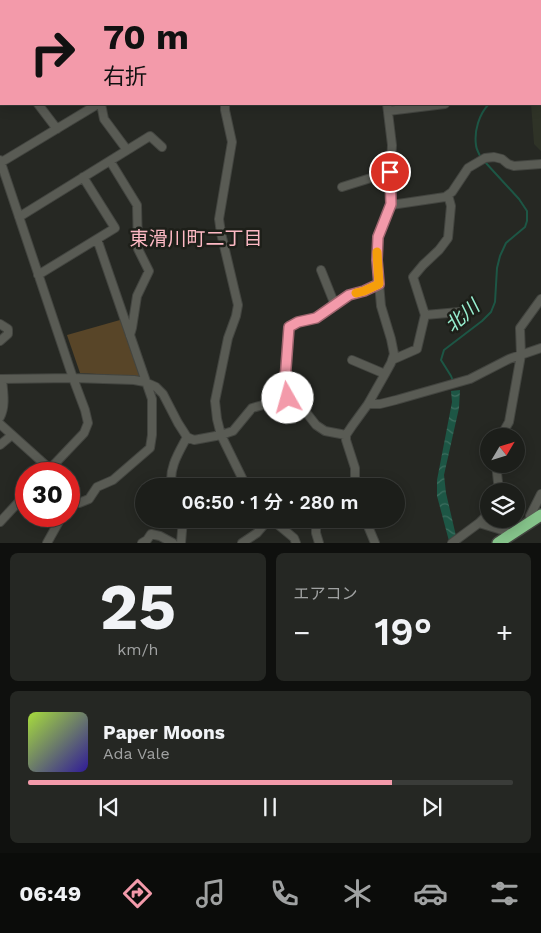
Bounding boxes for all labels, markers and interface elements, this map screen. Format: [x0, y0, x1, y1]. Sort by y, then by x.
text: 70 m [103, 16, 189, 58]
icon: right [20, 20, 85, 85]
text: 右折 [103, 64, 147, 89]
pin [369, 151, 411, 193]
icon: arrive [376, 158, 404, 186]
district label: 東滑川町二丁目 [129, 227, 263, 250]
water label: 北川 [440, 294, 485, 337]
position arrow [261, 371, 313, 423]
north arrow [480, 428, 525, 472]
map controls [480, 428, 525, 528]
speed limit sign: 30 [15, 462, 80, 527]
button: layers [480, 483, 525, 528]
text: 06:50 · 1 分 · 280 m [182, 491, 358, 514]
text: 25 [99, 569, 176, 645]
text: エアコン [294, 584, 358, 603]
text: 19° [374, 610, 432, 654]
text: − [294, 616, 310, 649]
text: + [496, 616, 513, 649]
text: km/h [117, 640, 158, 659]
text: Paper Moons [103, 721, 225, 744]
text: Ada Vale [103, 744, 170, 763]
icon: previous [95, 793, 123, 821]
icon: pause [256, 793, 284, 821]
icon: next [418, 793, 446, 821]
icon: directions [120, 876, 155, 911]
icon: music [193, 876, 228, 911]
icon: phone [267, 876, 302, 911]
icon: climate [340, 876, 375, 911]
icon: car [413, 876, 448, 911]
icon: filters [487, 876, 522, 911]
text: 06:49 [19, 881, 81, 906]

